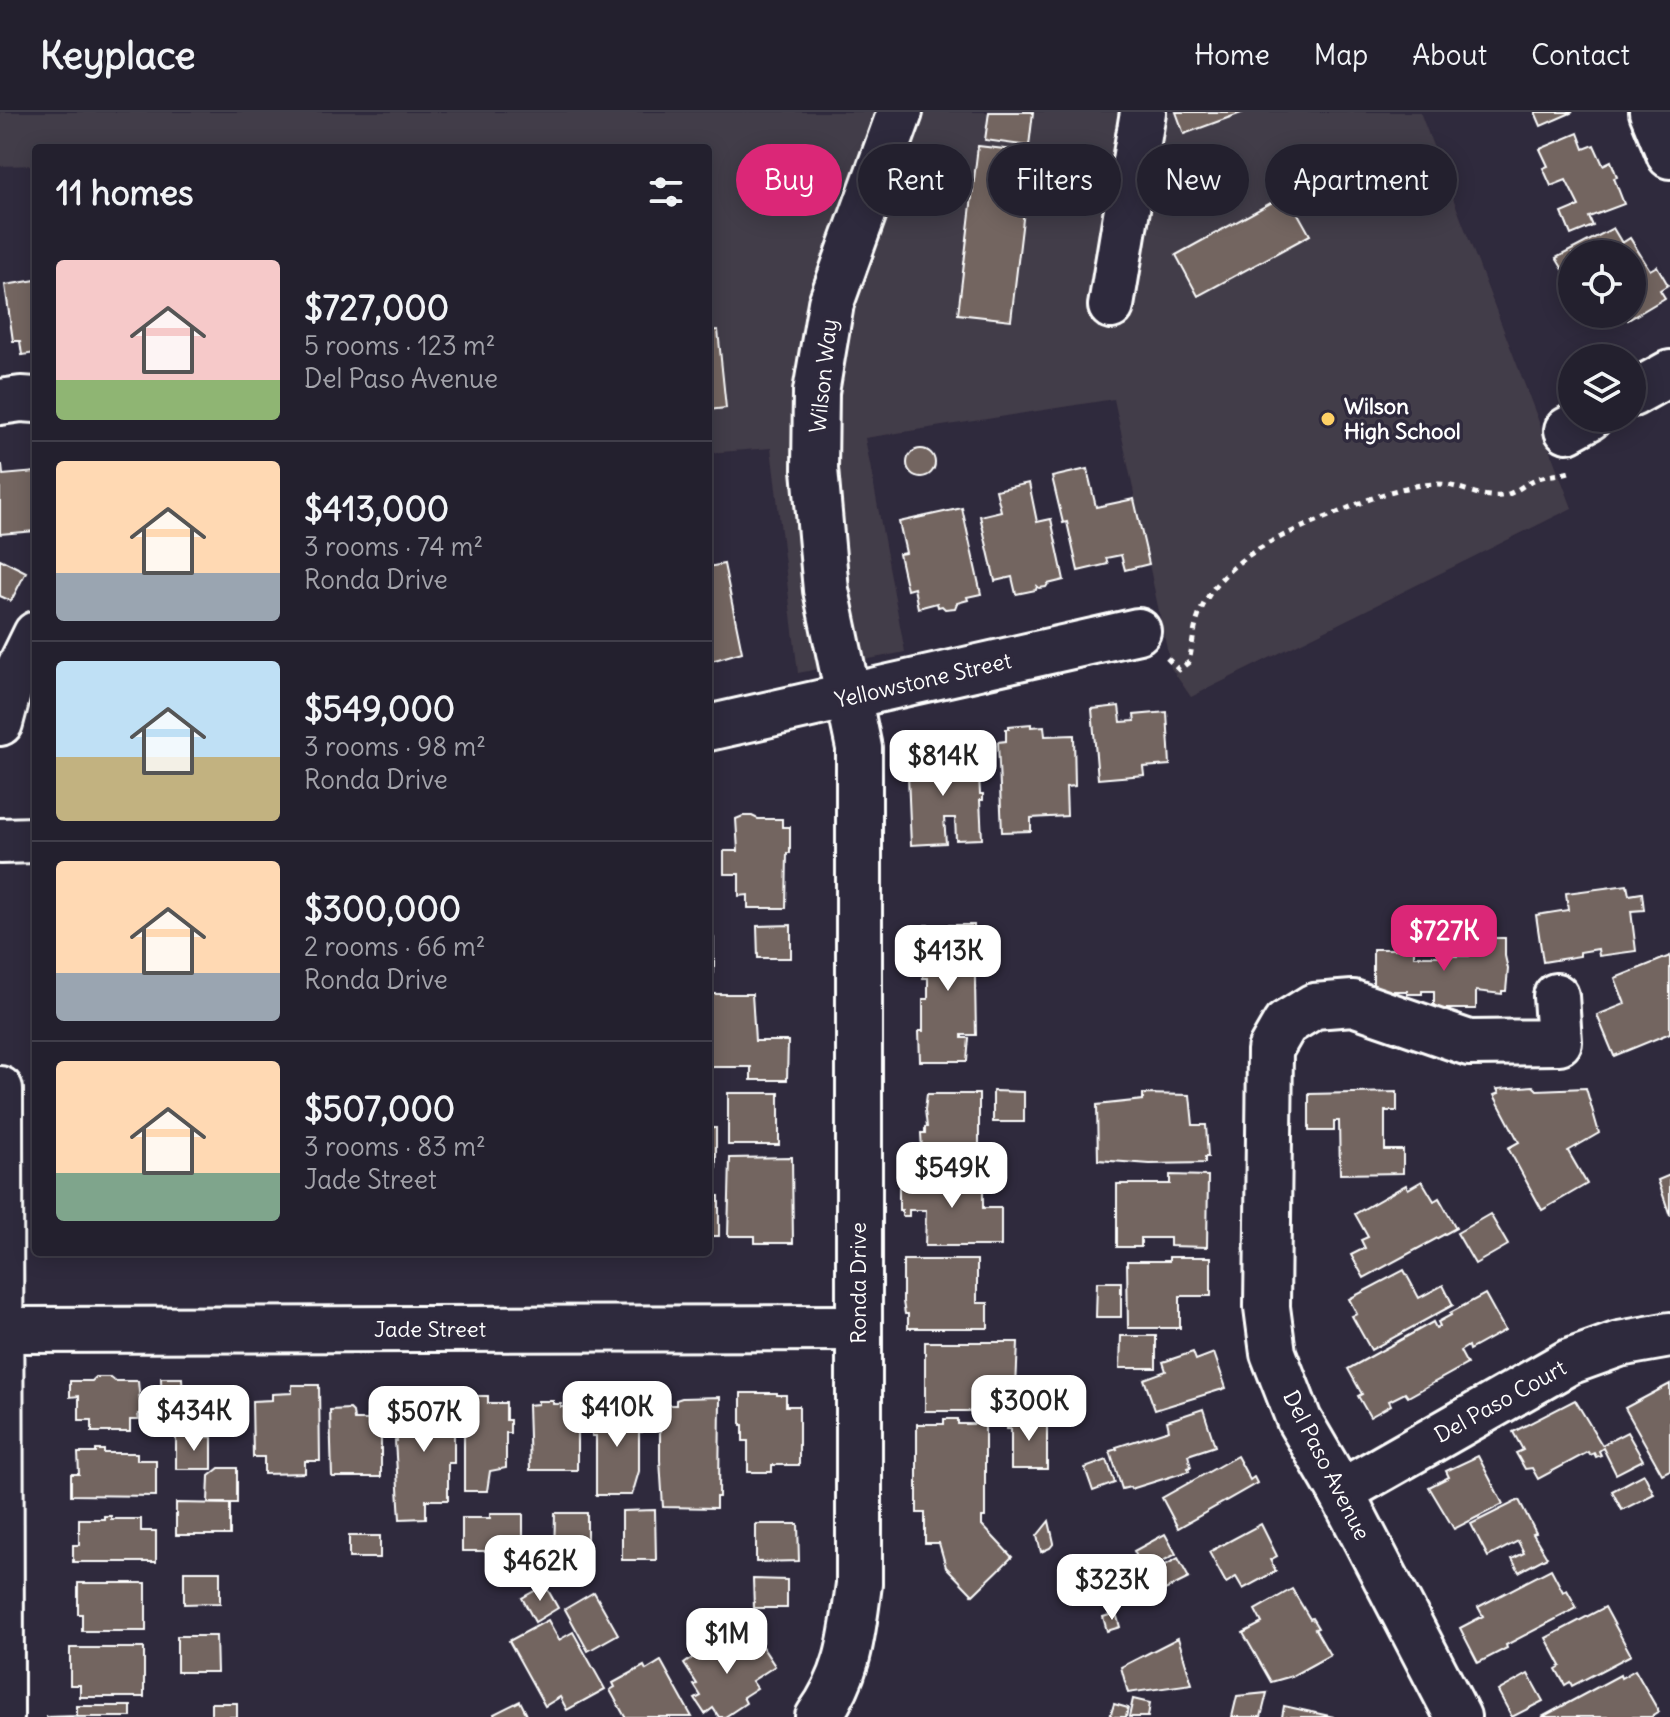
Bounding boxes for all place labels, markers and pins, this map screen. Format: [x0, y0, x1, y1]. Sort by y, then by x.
place label: Wilson High School [1344, 392, 1461, 445]
marker: Wilson High School [1319, 410, 1337, 428]
pin: $814K [887, 730, 999, 798]
pin: $727K [1388, 905, 1500, 973]
pin: $413K [892, 925, 1004, 993]
pin: $549K [896, 1142, 1008, 1210]
pin: $300K [973, 1375, 1085, 1443]
pin: $410K [561, 1381, 673, 1449]
pin: $434K [138, 1385, 250, 1453]
pin: $507K [368, 1386, 480, 1454]
pin: $462K [484, 1535, 596, 1603]
pin: $323K [1056, 1554, 1168, 1622]
pin: $1M [688, 1608, 766, 1676]

